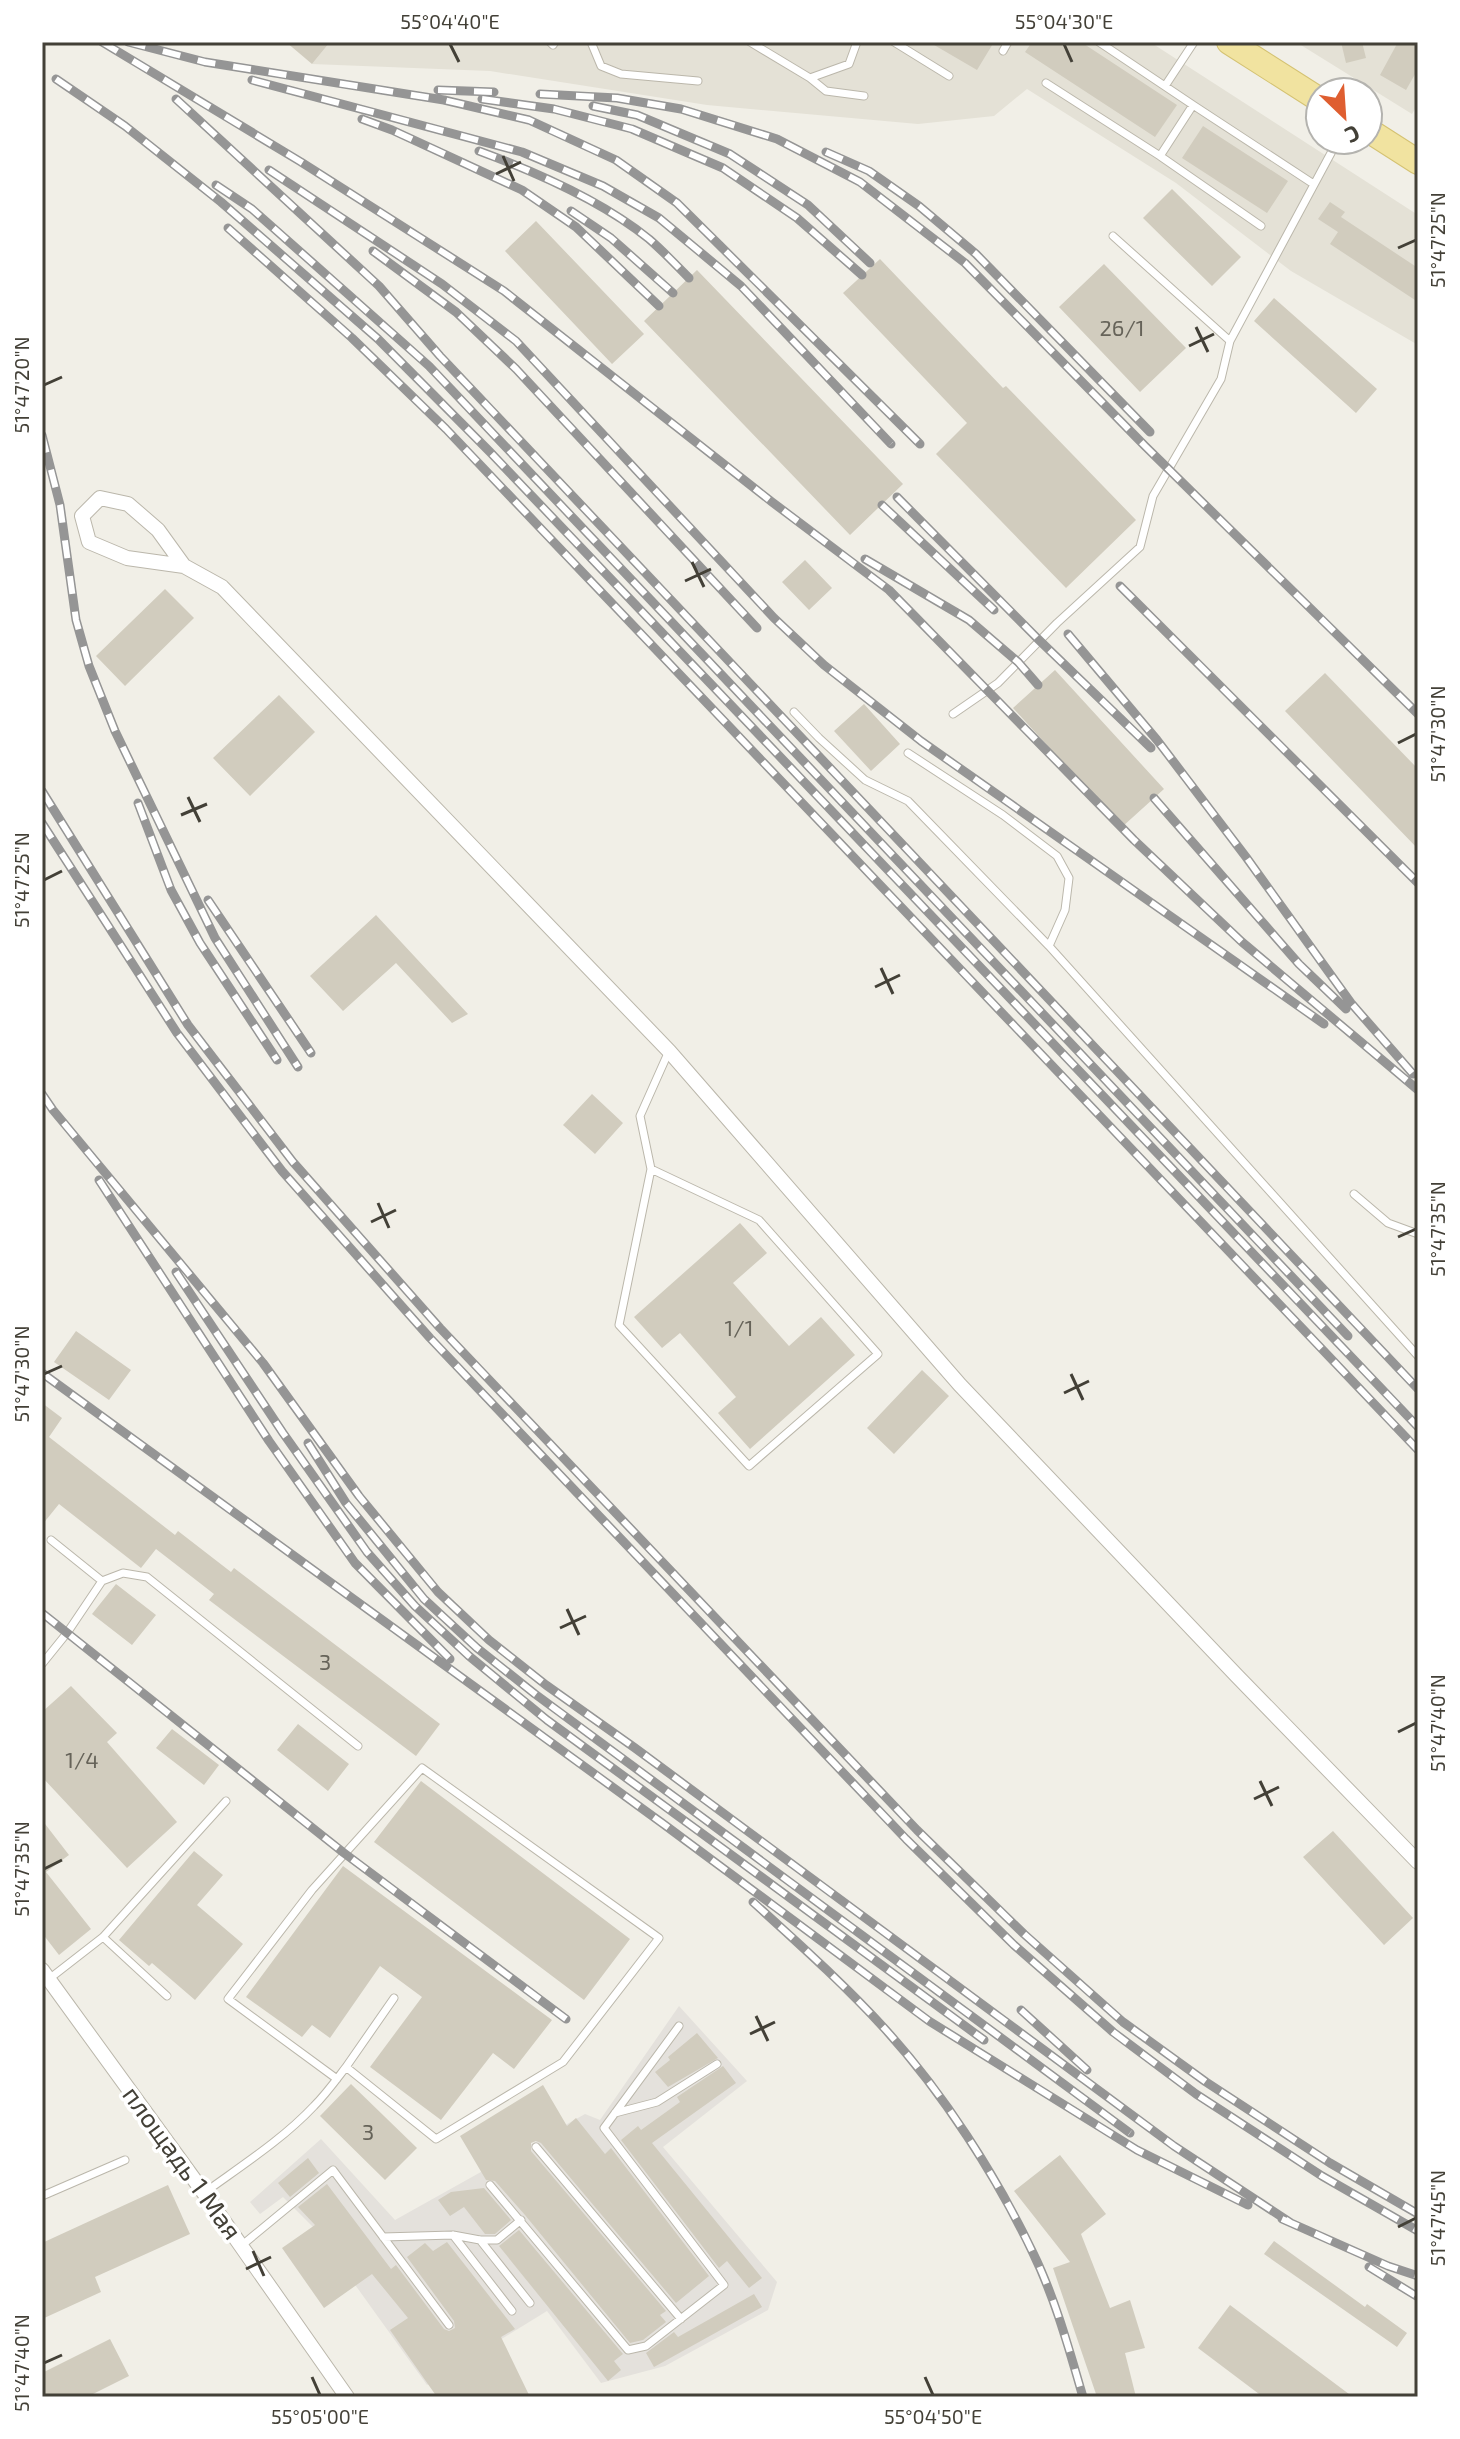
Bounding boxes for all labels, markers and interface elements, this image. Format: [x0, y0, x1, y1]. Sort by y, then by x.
text: 55°04'40"E [400, 9, 500, 33]
text: 55°04'30"E [1015, 9, 1113, 33]
north arrow [1304, 76, 1384, 156]
text: С [1341, 121, 1364, 150]
text: 51°47'25"N [1425, 192, 1449, 288]
house number: 26/1 [1099, 314, 1145, 340]
text: 51°47'20"N [9, 336, 33, 434]
text: 51°47'30"N [1425, 686, 1449, 783]
text: 51°47'25"N [9, 832, 33, 928]
text: 51°47'35"N [1425, 1181, 1449, 1277]
house number: 1/1 [725, 1314, 753, 1340]
text: 51°47'30"N [9, 1326, 33, 1423]
house number: 3 [319, 1648, 331, 1674]
text: 51°47'40"N [1425, 1674, 1449, 1772]
house number: 1/4 [65, 1746, 99, 1772]
text: 51°47'35"N [9, 1821, 33, 1917]
street label: площадь 1 Мая [117, 2079, 249, 2245]
house number: 3 [362, 2118, 374, 2144]
text: 51°47'45"N [1425, 2170, 1449, 2266]
text: 51°47'40"N [9, 2314, 33, 2412]
text: 55°05'00"E [271, 2404, 369, 2428]
text: 55°04'50"E [884, 2404, 982, 2428]

